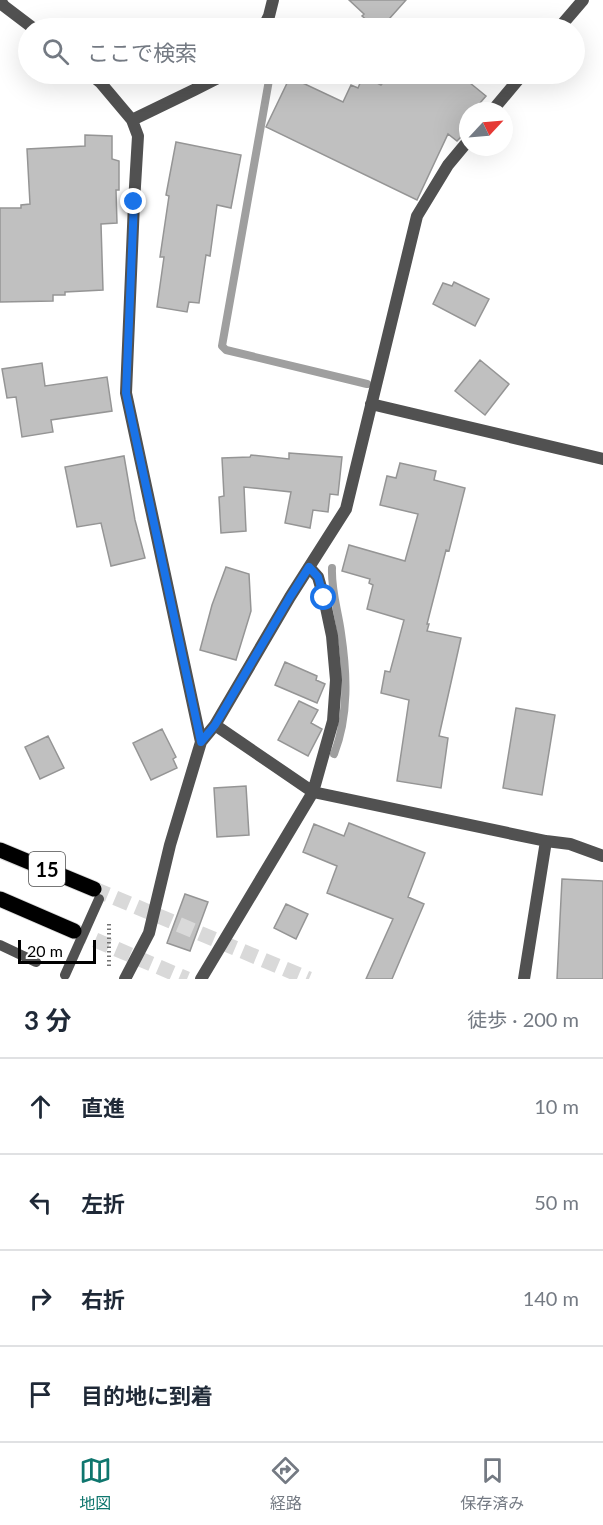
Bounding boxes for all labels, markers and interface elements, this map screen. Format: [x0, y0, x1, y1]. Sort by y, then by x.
search box [18, 18, 585, 84]
icon: search [39, 35, 72, 68]
text: ここで検索 [87, 39, 197, 66]
north arrow [459, 102, 513, 156]
route end [120, 188, 146, 214]
route start [310, 584, 336, 610]
road number: 15 [29, 852, 65, 886]
scale bar [18, 937, 96, 964]
text: 20 m [27, 941, 63, 960]
text: 3 分 [24, 1004, 71, 1036]
text: 徒歩 · 200 m [467, 1007, 579, 1031]
icon: ahead [24, 1090, 57, 1123]
text: 直進 [81, 1094, 125, 1121]
text: 10 m [534, 1094, 579, 1118]
icon: left [24, 1186, 57, 1219]
text: 左折 [81, 1190, 125, 1217]
text: 50 m [534, 1190, 579, 1214]
icon: right [24, 1282, 57, 1315]
text: 右折 [81, 1286, 125, 1313]
text: 140 m [523, 1286, 579, 1310]
icon: arrive [24, 1378, 57, 1411]
text: 目的地に到着 [81, 1382, 213, 1409]
tab: 地図 [79, 1454, 112, 1514]
tab: 経路 [269, 1454, 302, 1514]
tab: 保存済み [460, 1454, 524, 1514]

